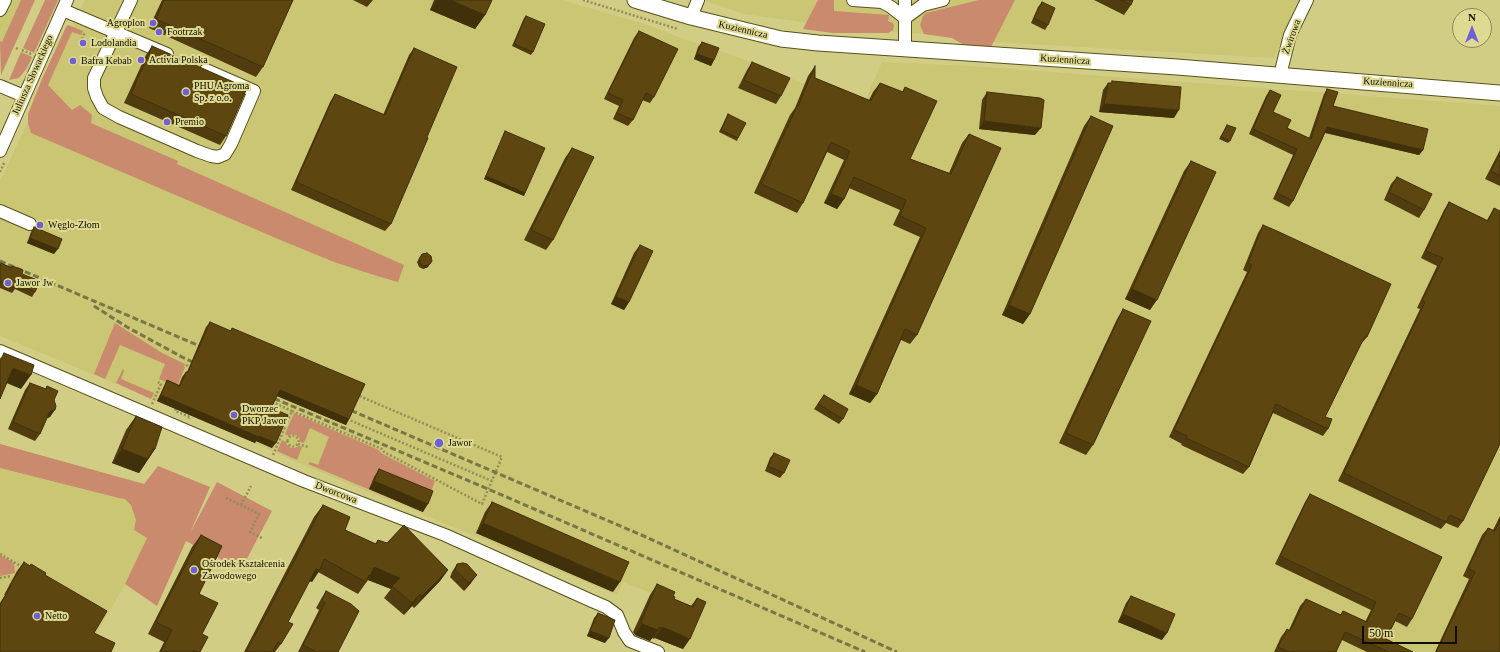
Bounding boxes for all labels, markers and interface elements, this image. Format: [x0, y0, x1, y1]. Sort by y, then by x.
north arrow [1452, 8, 1492, 48]
text: N [1468, 11, 1476, 23]
place label: Agroplon [107, 17, 145, 29]
marker: Agroplon [148, 18, 158, 28]
street label: Żwirowa [1280, 18, 1304, 56]
street label: Kuziennicza [717, 19, 769, 41]
place label: Footrzak [167, 26, 203, 38]
marker: Footrzak [154, 27, 164, 37]
street label: Juliusza Słowackiego [10, 33, 56, 117]
place label: Lodolandia [91, 37, 137, 49]
marker: Lodolandia [78, 38, 88, 48]
street label: Kuziennicza [1040, 52, 1090, 68]
place label: Activia Polska [149, 54, 208, 66]
place label: Bafra Kebab [81, 55, 132, 67]
marker: Activia Polska [136, 55, 146, 65]
marker: Bafra Kebab [68, 56, 78, 66]
street label: Kuziennicza [1363, 75, 1413, 91]
place label: PHU Agroma Sp. z o.o. [194, 80, 249, 104]
marker: PHU Agroma Sp. z o.o. [181, 87, 191, 97]
place label: Premio [175, 116, 204, 128]
marker: Premio [162, 117, 172, 127]
place label: Węglo-Złom [48, 219, 100, 231]
marker: Węglo-Złom [35, 220, 45, 230]
place label: Jawor Jw [16, 277, 53, 289]
marker: Jawor Jw [3, 278, 13, 288]
place label: Dworzec PKP Jawor [242, 403, 287, 426]
marker: Dworzec PKP Jawor [229, 410, 239, 420]
marker: Jawor [433, 437, 445, 449]
place label: Jawor [448, 437, 472, 449]
street label: Dworcowa [313, 480, 359, 506]
place label: Ośrodek Kształcenia Zawodowego [202, 558, 285, 582]
marker: Ośrodek Kształcenia Zawodowego [189, 565, 199, 575]
place label: Netto [45, 610, 67, 622]
marker: Netto [32, 611, 42, 621]
scale bar [1364, 618, 1459, 644]
text: 50 m [1369, 626, 1393, 640]

